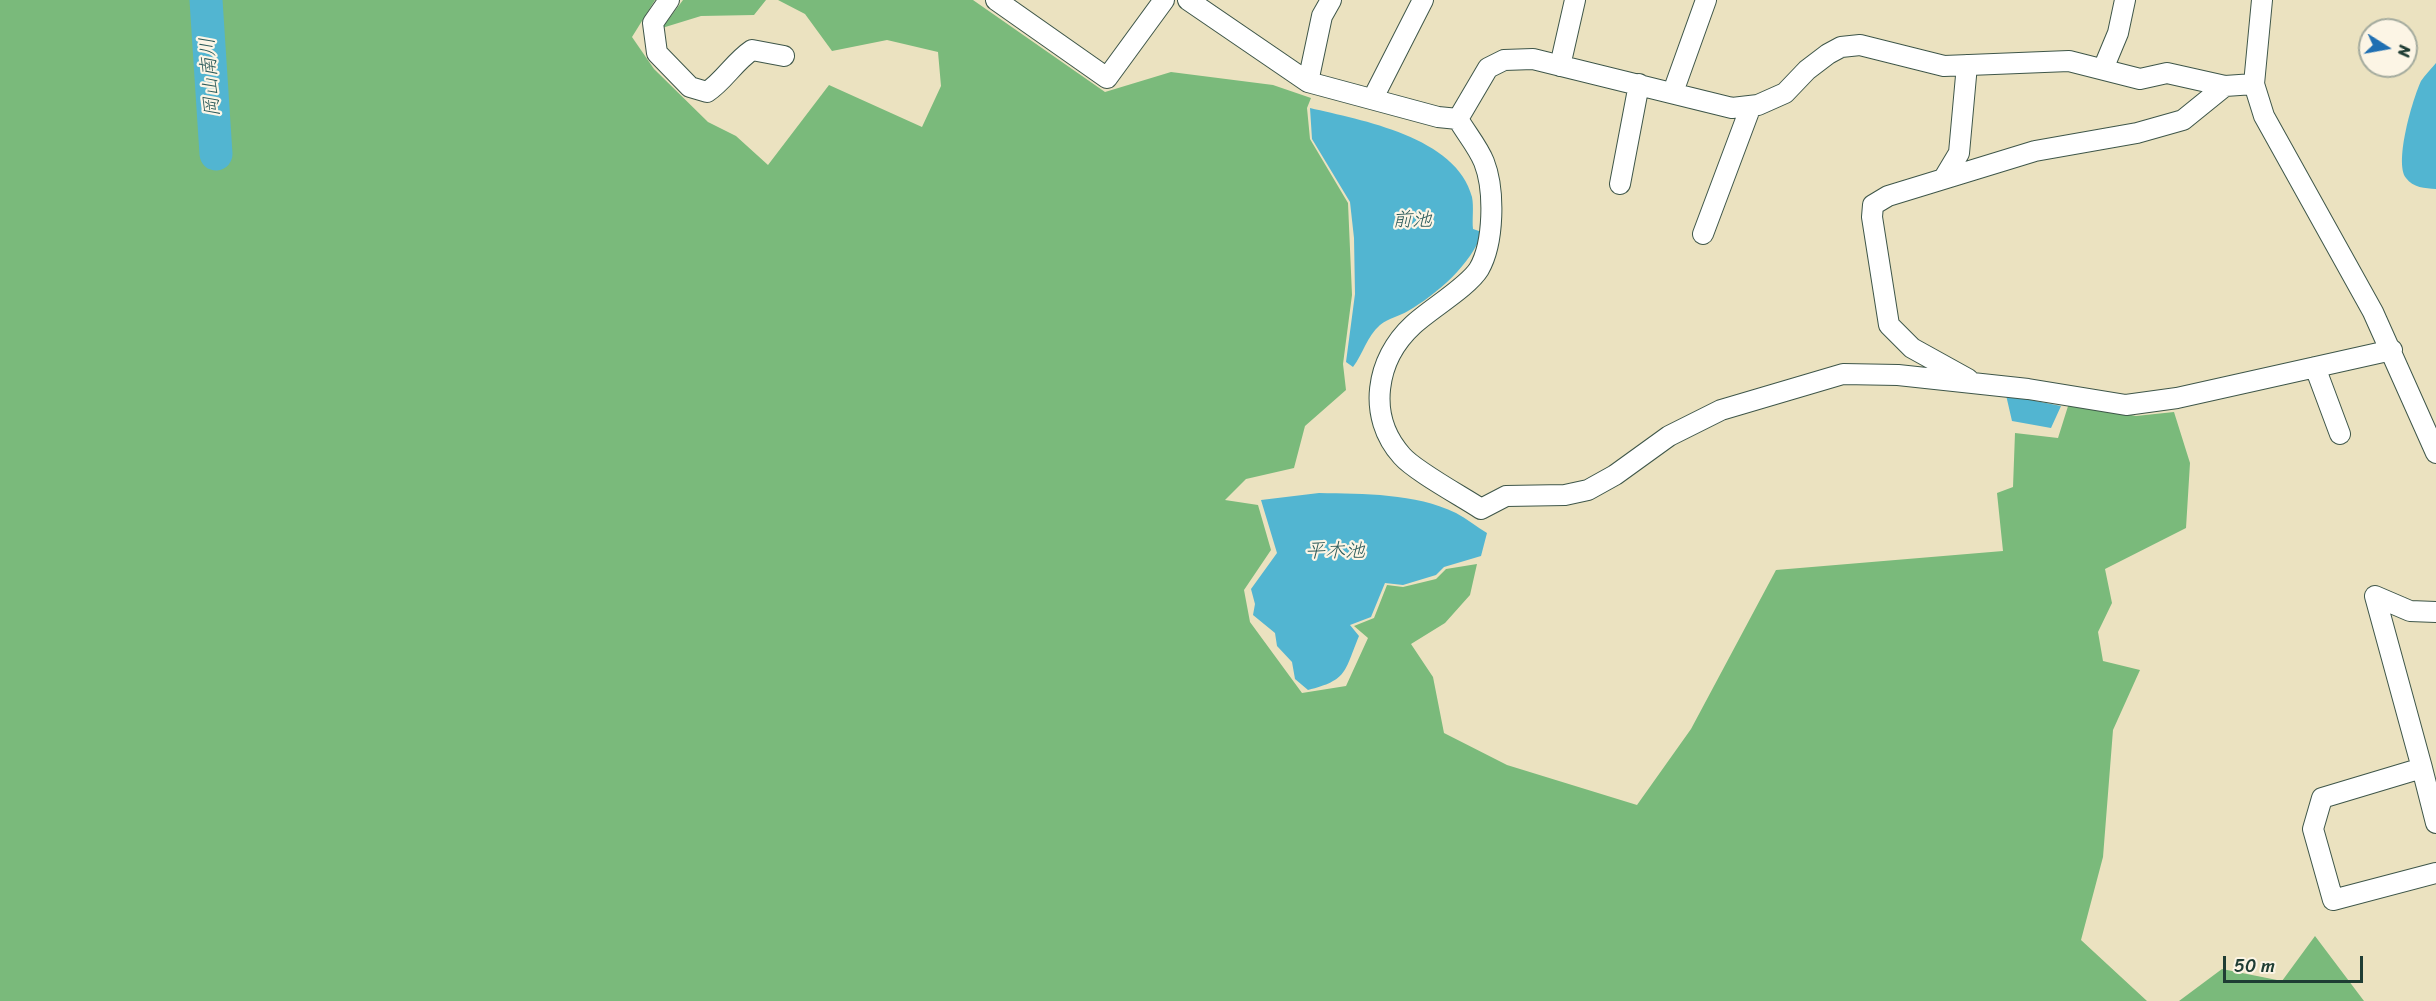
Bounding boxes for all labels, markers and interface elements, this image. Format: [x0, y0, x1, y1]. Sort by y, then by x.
north arrow [2358, 18, 2418, 78]
water label: 岡山南川 [196, 36, 226, 118]
text: N [2389, 43, 2419, 59]
water label: 前池 [1392, 209, 1432, 233]
water label: 平木池 [1305, 540, 1365, 564]
scale bar [2226, 944, 2366, 982]
text: 50 m [2234, 950, 2275, 982]

